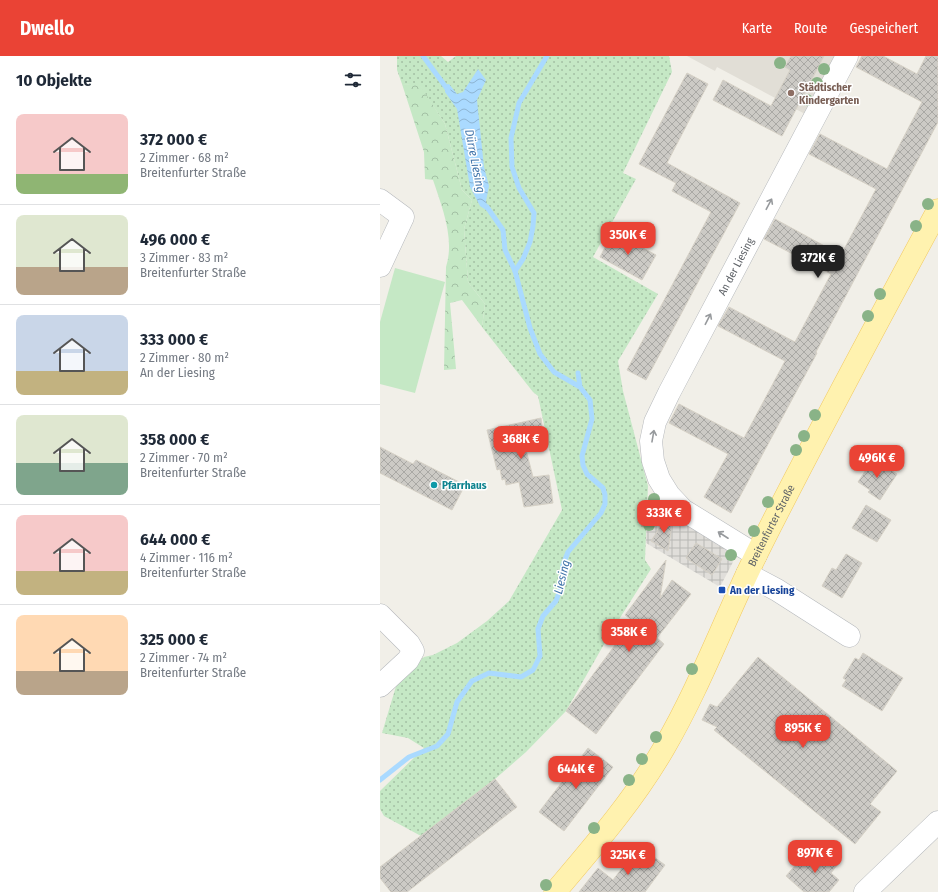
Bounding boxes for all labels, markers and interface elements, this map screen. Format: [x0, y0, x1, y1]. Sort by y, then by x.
text: Dwello [20, 17, 74, 40]
text: Karte [742, 20, 772, 37]
text: Route [794, 20, 827, 37]
text: Gespeichert [849, 20, 918, 37]
icon: filters [342, 69, 364, 91]
text: 10 Objekte [16, 70, 92, 91]
place label: Städtischer Kindergarten [799, 81, 859, 107]
marker: Städtischer Kindergarten [786, 88, 796, 98]
water label: Dürre Liesing [462, 128, 488, 194]
text: 372 000 € [140, 129, 207, 150]
icon: home [48, 130, 96, 178]
text: 2 Zimmer · 68 m² [140, 150, 229, 165]
text: Breitenfurter Straße [140, 165, 246, 180]
one-way arrow [765, 199, 773, 211]
pin: 350K € [595, 222, 661, 256]
text: 350K € [610, 227, 646, 242]
text: 496 000 € [140, 229, 210, 250]
icon: home [48, 231, 96, 279]
street label: An der Liesing [716, 235, 757, 298]
pin: 372K € [785, 245, 851, 279]
text: 3 Zimmer · 83 m² [140, 250, 228, 265]
text: 372K € [801, 250, 835, 265]
text: Breitenfurter Straße [140, 265, 246, 280]
one-way arrow [704, 313, 712, 325]
text: 333 000 € [140, 329, 208, 350]
icon: home [48, 331, 96, 379]
text: 2 Zimmer · 80 m² [140, 350, 229, 365]
text: An der Liesing [140, 365, 215, 380]
pin: 368K € [488, 426, 554, 460]
text: 358 000 € [140, 429, 209, 450]
one-way arrow [649, 430, 657, 443]
icon: home [48, 431, 96, 479]
text: 368K € [502, 431, 540, 446]
pin: 496K € [844, 445, 910, 479]
text: 2 Zimmer · 70 m² [140, 450, 228, 465]
text: 496K € [858, 450, 896, 465]
text: Breitenfurter Straße [140, 465, 246, 480]
place label: Pfarrhaus [442, 479, 487, 492]
marker: Pfarrhaus [429, 480, 439, 490]
street label: Breitenfurter Straße [745, 482, 798, 569]
pin: 333K € [631, 500, 697, 534]
text: 333K € [646, 505, 682, 520]
text: 644 000 € [140, 529, 210, 550]
one-way arrow [717, 530, 729, 538]
icon: home [48, 531, 96, 579]
text: 4 Zimmer · 116 m² [140, 550, 233, 565]
water label: Liesing [551, 559, 573, 595]
text: Breitenfurter Straße [140, 565, 246, 580]
place label: An der Liesing [729, 584, 795, 597]
marker: An der Liesing [717, 585, 727, 595]
pin: 358K € [596, 619, 662, 653]
text: 358K € [611, 624, 647, 639]
text: 325 000 € [140, 629, 208, 650]
icon: home [48, 631, 96, 679]
text: 2 Zimmer · 74 m² [140, 650, 227, 665]
text: Breitenfurter Straße [140, 665, 246, 680]
pin: 895K € [770, 715, 836, 749]
text: 895K € [784, 720, 822, 735]
pin: 644K € [543, 756, 609, 790]
text: 644K € [557, 761, 595, 776]
pin: 897K € [782, 840, 848, 874]
pin: 325K € [595, 842, 661, 876]
text: 897K € [797, 845, 833, 860]
text: 325K € [610, 847, 646, 862]

